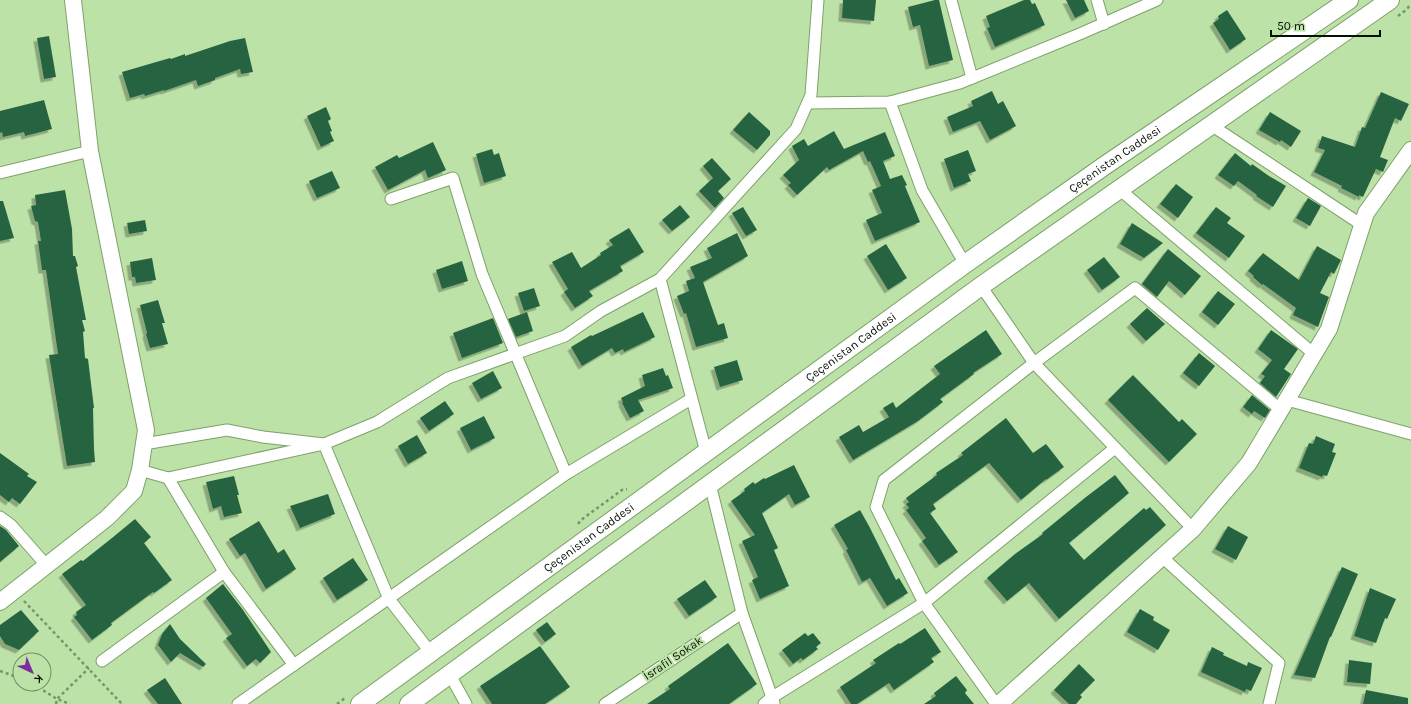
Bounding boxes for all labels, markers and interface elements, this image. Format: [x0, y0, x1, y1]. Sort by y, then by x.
scale bar [1271, 12, 1380, 38]
text: 50 m [1277, 19, 1305, 33]
street label: Çeçenistan Caddesi [1066, 123, 1164, 196]
street label: Çeçenistan Caddesi [803, 309, 899, 385]
street label: Çeçenistan Caddesi [541, 500, 637, 575]
street label: İsrafil Sokak [641, 633, 705, 683]
north arrow [12, 652, 52, 692]
text: K [31, 672, 46, 687]

